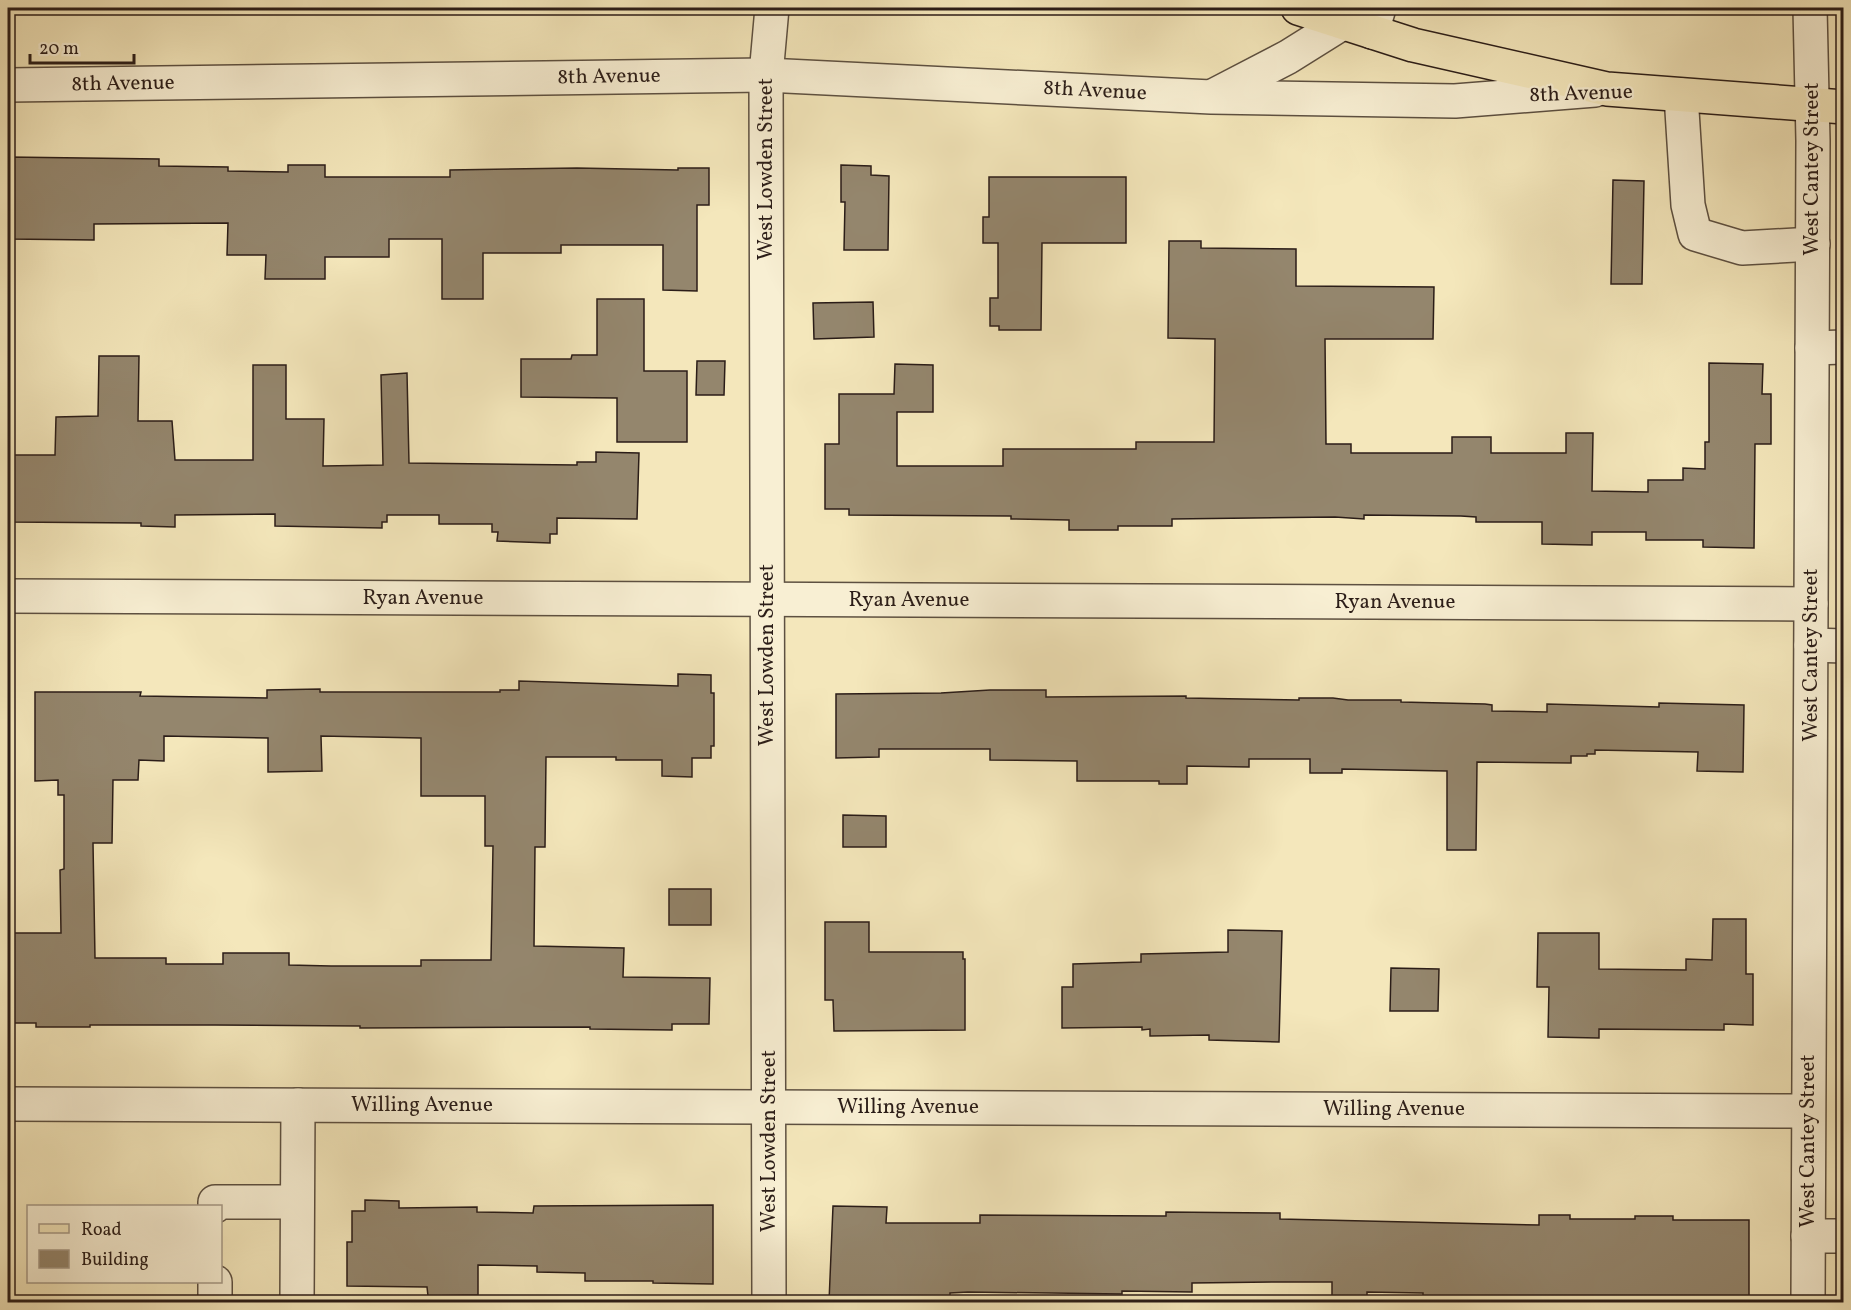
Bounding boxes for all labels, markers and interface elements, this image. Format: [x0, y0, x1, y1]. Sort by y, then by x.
scale bar [30, 27, 134, 65]
text: 20 m [39, 37, 79, 62]
street label: 8th Avenue [557, 62, 661, 92]
street label: 8th Avenue [71, 69, 175, 99]
street label: 8th Avenue [1043, 74, 1147, 108]
street label: West Lowden Street [752, 78, 781, 260]
street label: 8th Avenue [1529, 78, 1633, 110]
street label: West Cantey Street [1798, 82, 1827, 256]
street label: West Lowden Street [753, 564, 782, 746]
street label: West Cantey Street [1797, 568, 1826, 742]
street label: Ryan Avenue [363, 584, 483, 613]
street label: Ryan Avenue [849, 586, 969, 615]
street label: Ryan Avenue [1335, 588, 1455, 617]
street label: West Lowden Street [755, 1050, 784, 1232]
street label: West Cantey Street [1794, 1054, 1823, 1228]
street label: Willing Avenue [351, 1091, 493, 1120]
street label: Willing Avenue [837, 1093, 979, 1122]
street label: Willing Avenue [1323, 1095, 1465, 1124]
legend [27, 1205, 222, 1283]
text: Road [81, 1218, 122, 1243]
text: Building [81, 1248, 149, 1273]

